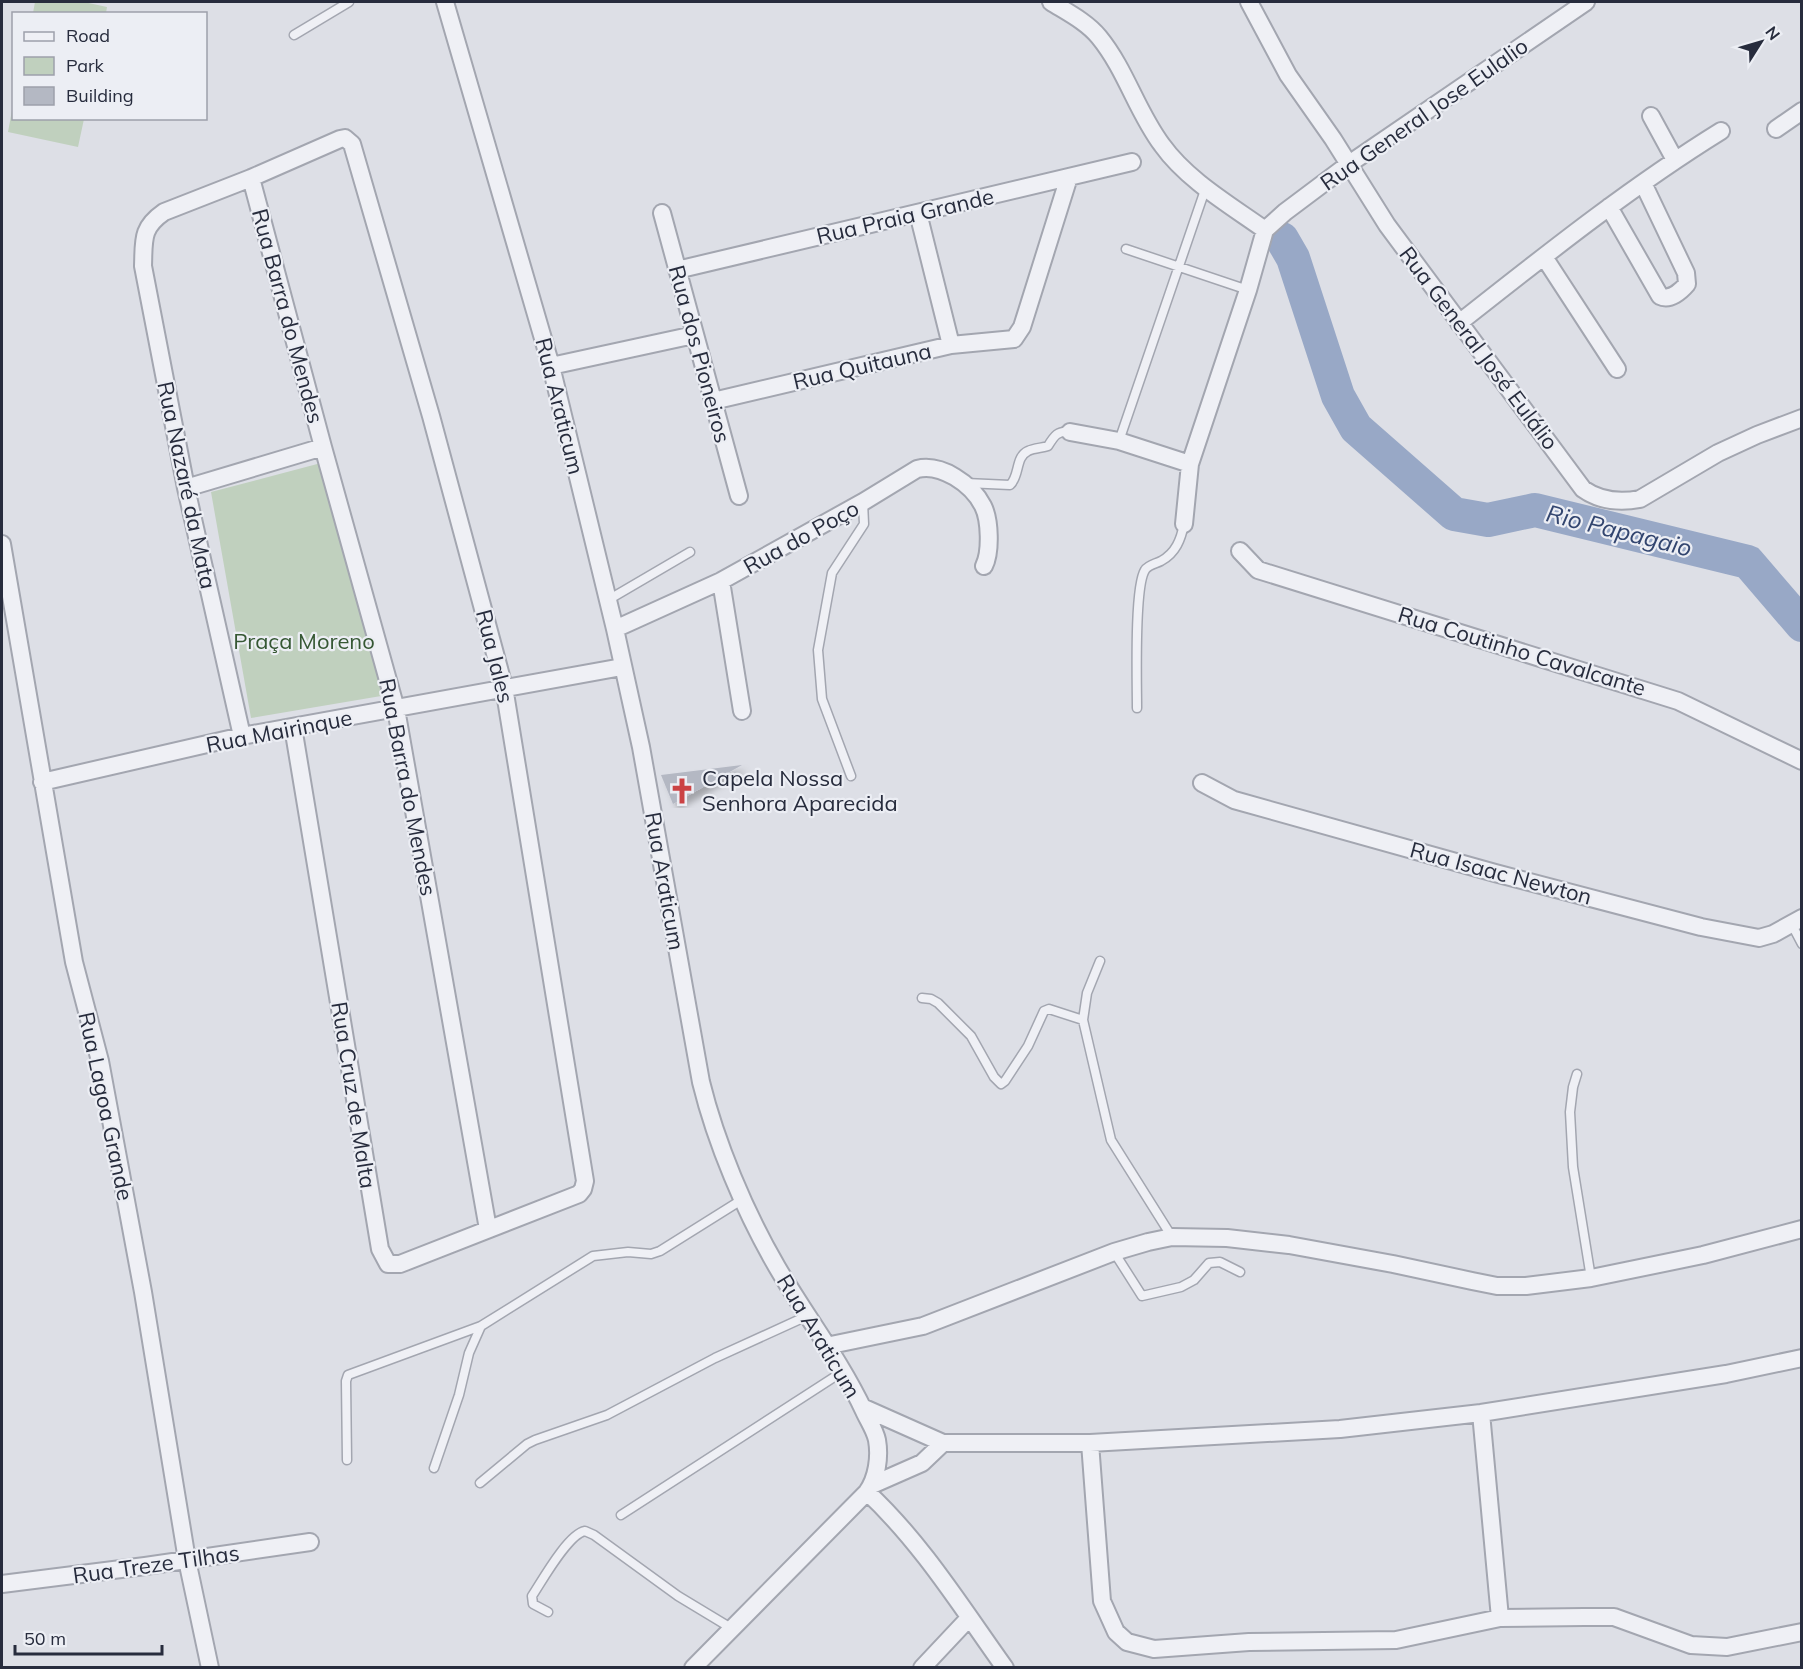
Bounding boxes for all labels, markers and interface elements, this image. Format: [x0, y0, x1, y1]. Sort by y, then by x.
legend [12, 12, 207, 120]
north arrow [1731, 12, 1791, 72]
text: N [1761, 22, 1785, 44]
text: Road [66, 24, 110, 47]
street label: Rua General Jose Eulalio [1315, 32, 1533, 196]
text: Park [66, 54, 105, 77]
text: Building [66, 84, 134, 107]
street label: Rua Praia Grande [813, 182, 997, 250]
street label: Rua Barra do Mendes [246, 206, 330, 426]
street label: Rua General José Eulálio [1393, 241, 1565, 455]
street label: Rua dos Pioneiros [663, 262, 737, 446]
street label: Rua Araticum [529, 335, 591, 477]
street label: Rua Quitauna [790, 336, 934, 396]
street label: Rua Nazaré da Mata [151, 379, 223, 591]
street label: Rua do Poço [738, 494, 864, 580]
water label: Rio Papagaio [1543, 497, 1695, 563]
street label: Rua Coutinho Cavalcante [1395, 600, 1649, 702]
street label: Rua Jales [470, 606, 520, 706]
park label: Praça Moreno [233, 627, 375, 655]
street label: Rua Barra do Mendes [373, 676, 443, 898]
street label: Rua Mairinque [204, 703, 354, 759]
place label: Capela Nossa Senhora Aparecida [702, 764, 898, 817]
church icon: Capela Nossa Senhora Aparecida [667, 776, 697, 806]
street label: Rua Araticum [639, 810, 691, 952]
street label: Rua Isaac Newton [1407, 835, 1595, 911]
street label: Rua Cruz de Malta [325, 1000, 383, 1190]
street label: Rua Lagoa Grande [72, 1009, 140, 1203]
street label: Rua Araticum [771, 1269, 867, 1403]
street label: Rua Treze Tilhas [71, 1538, 241, 1590]
scale bar [15, 1618, 162, 1656]
text: 50 m [24, 1627, 66, 1650]

